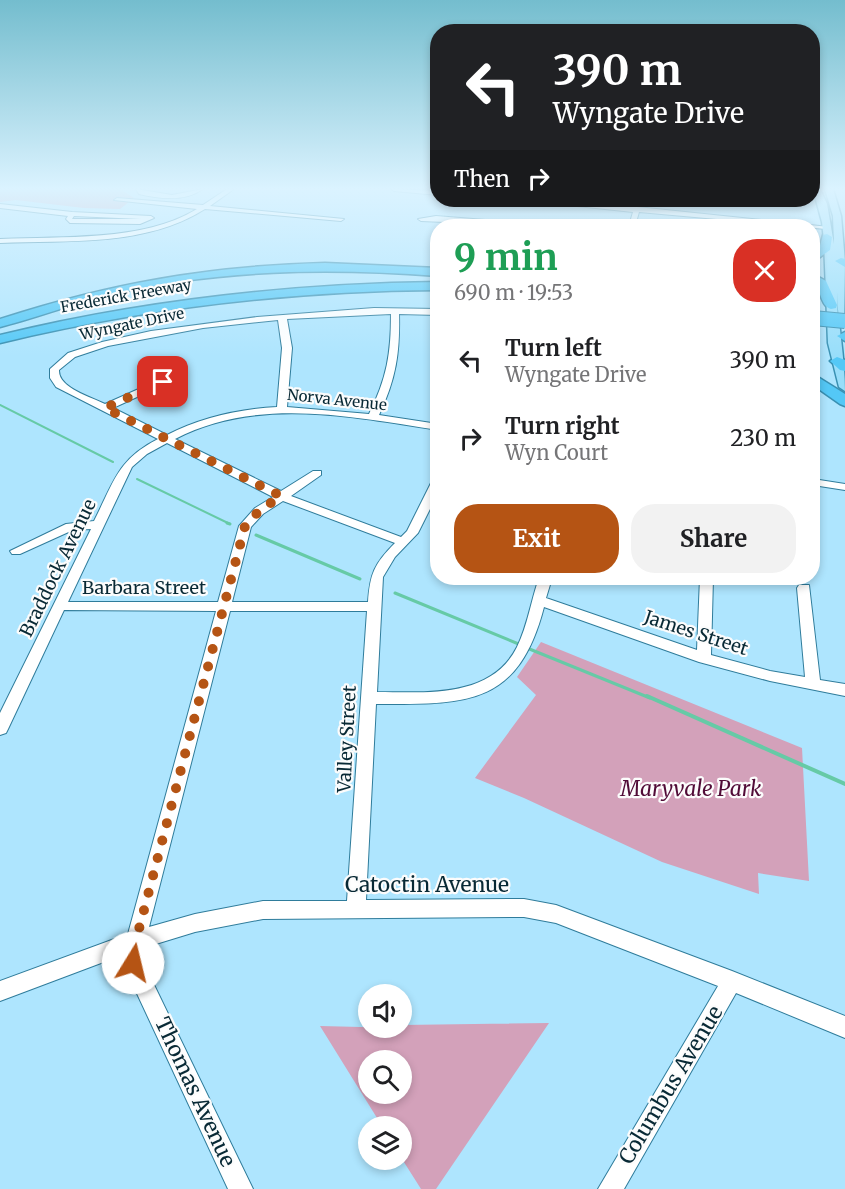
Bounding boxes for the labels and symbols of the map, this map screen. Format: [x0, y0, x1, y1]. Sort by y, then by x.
street label: Frederick Freeway [59, 275, 193, 316]
street label: Wyngate Drive [77, 303, 186, 344]
pin [137, 356, 188, 407]
street label: Norva Avenue [286, 385, 388, 414]
street label: Braddock Avenue [14, 495, 101, 640]
street label: Barbara Street [82, 576, 206, 599]
street label: James Street [640, 605, 751, 660]
street label: Valley Street [332, 685, 361, 794]
park label: Maryvale Park [620, 775, 762, 802]
street label: Catoctin Avenue [345, 871, 509, 898]
position arrow [101, 931, 165, 995]
street label: Columbus Avenue [613, 1001, 729, 1169]
street label: Thomas Avenue [149, 1013, 242, 1171]

